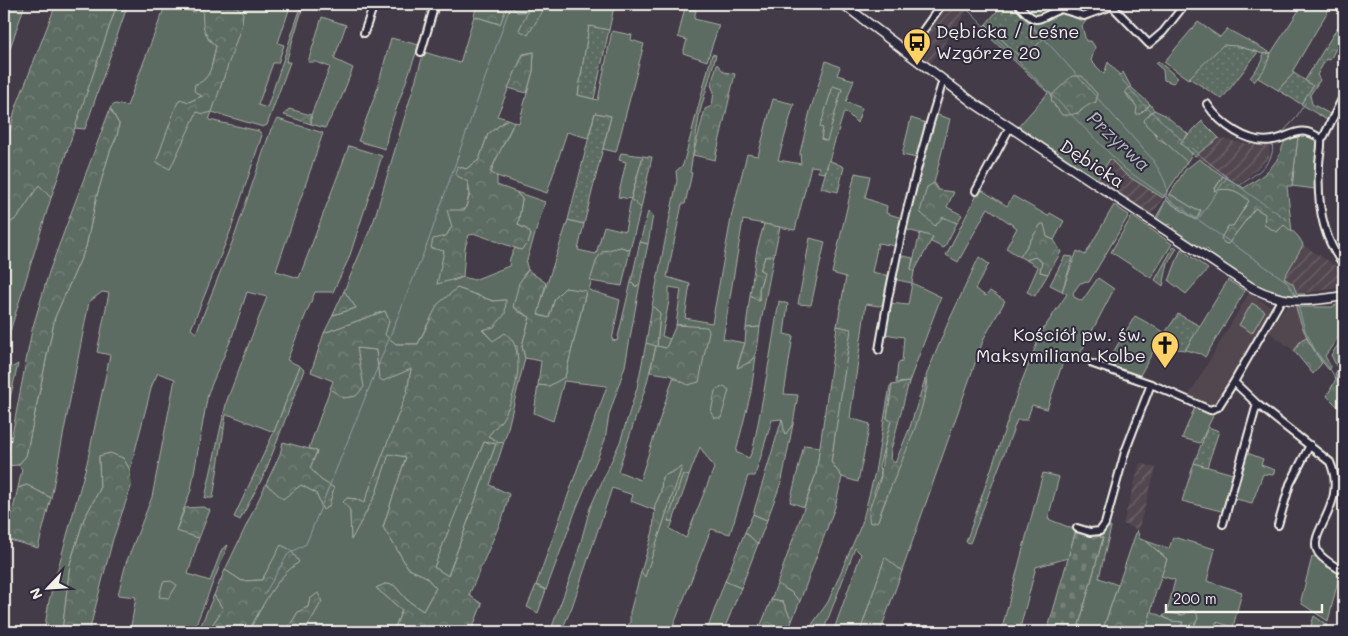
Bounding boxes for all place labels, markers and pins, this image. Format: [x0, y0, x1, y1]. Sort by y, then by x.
place label: Dębicka / Leśne Wzgórze 20 [936, 19, 1079, 64]
bus stop icon: Dębicka / Leśne Wzgórze 20 [902, 27, 932, 66]
place label: Kościół pw. św. Maksymiliana Kolbe [976, 322, 1146, 367]
church icon: Kościół pw. św. Maksymiliana Kolbe [1150, 330, 1180, 369]

